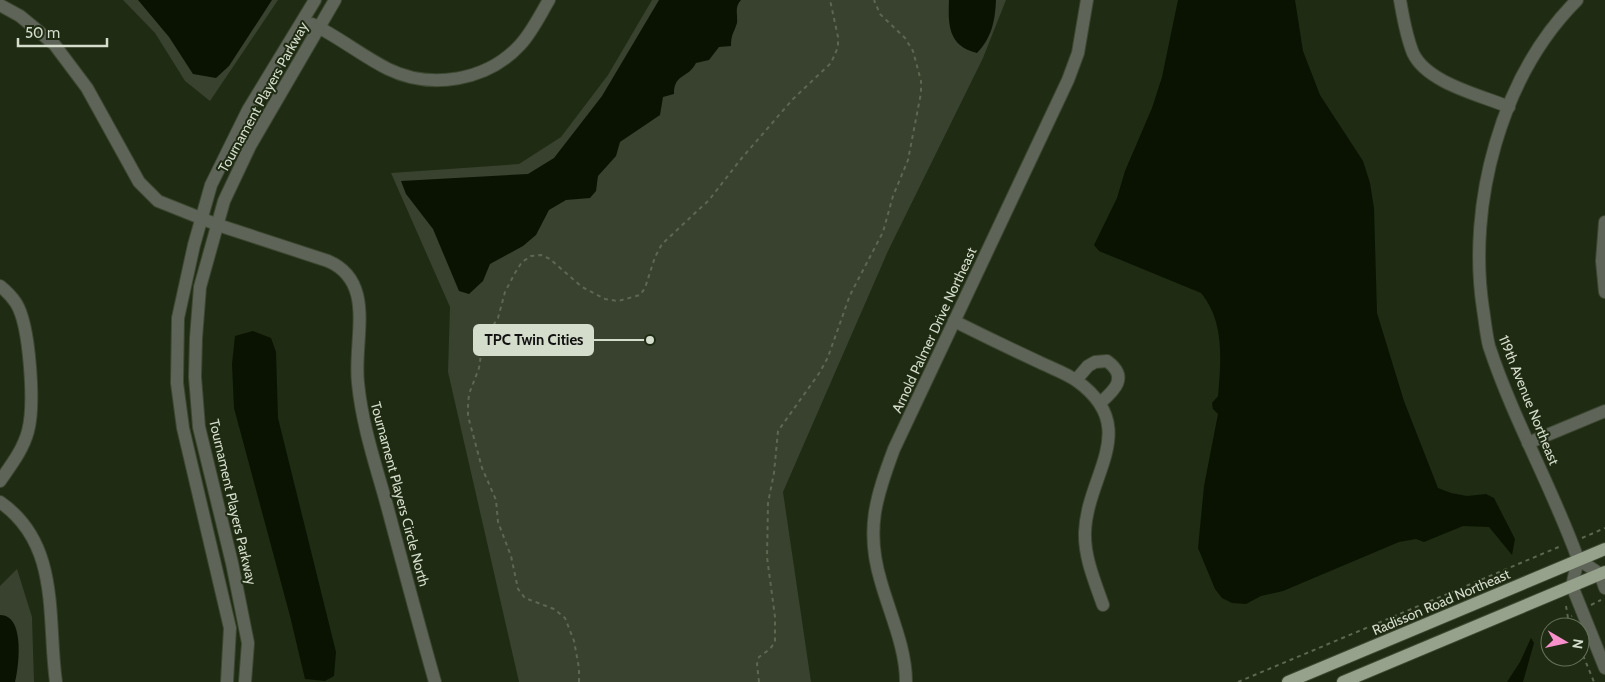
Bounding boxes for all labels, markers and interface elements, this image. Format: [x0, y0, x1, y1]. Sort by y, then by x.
scale bar [18, 15, 106, 47]
street label: Tournament Players Parkway [214, 19, 312, 175]
text: 50 m [25, 24, 60, 42]
street label: Arnold Palmer Drive Northeast [888, 244, 980, 416]
callout: TPC Twin Cities [474, 325, 593, 355]
text: TPC Twin Cities [485, 331, 583, 349]
street label: 119th Avenue Northeast [1495, 332, 1563, 468]
street label: Tournament Players Circle North [367, 400, 433, 588]
street label: Tournament Players Parkway [205, 417, 261, 587]
street label: Radisson Road Northeast [1369, 565, 1513, 639]
north arrow [1540, 617, 1590, 667]
text: N [1568, 638, 1588, 650]

